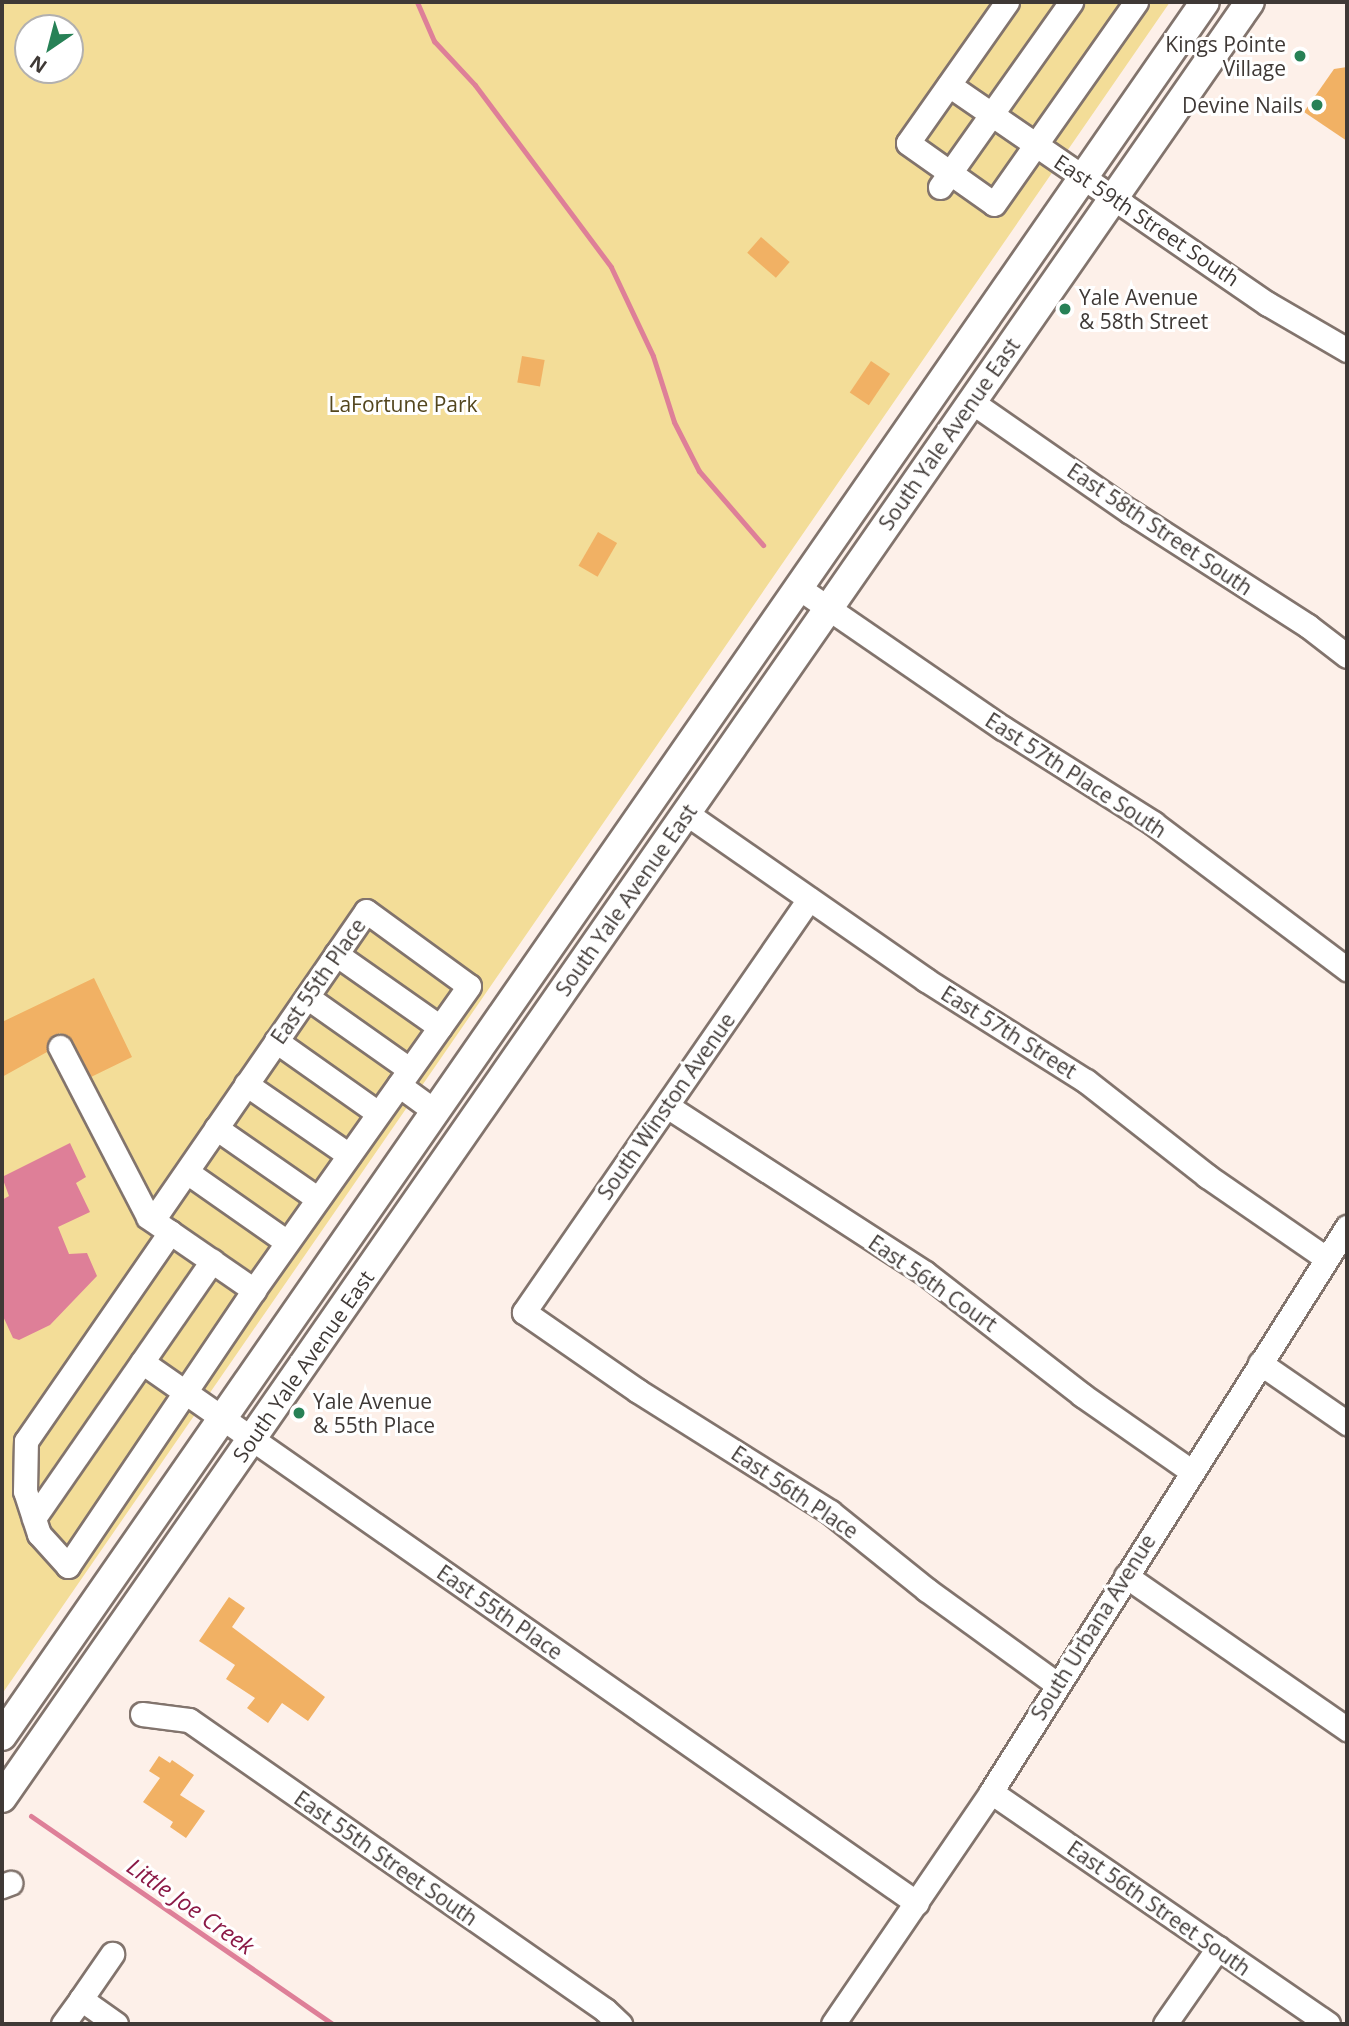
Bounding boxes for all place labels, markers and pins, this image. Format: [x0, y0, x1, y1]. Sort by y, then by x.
place label: Kings Pointe Village [1165, 31, 1286, 81]
marker: Kings Pointe Village [1292, 48, 1308, 64]
place label: Devine Nails [1182, 92, 1303, 118]
marker: Devine Nails [1309, 97, 1325, 113]
place label: Yale Avenue & 58th Street [1079, 284, 1208, 334]
marker: Yale Avenue & 58th Street [1057, 301, 1073, 317]
place label: Yale Avenue & 55th Place [313, 1388, 435, 1438]
marker: Yale Avenue & 55th Place [291, 1405, 307, 1421]

